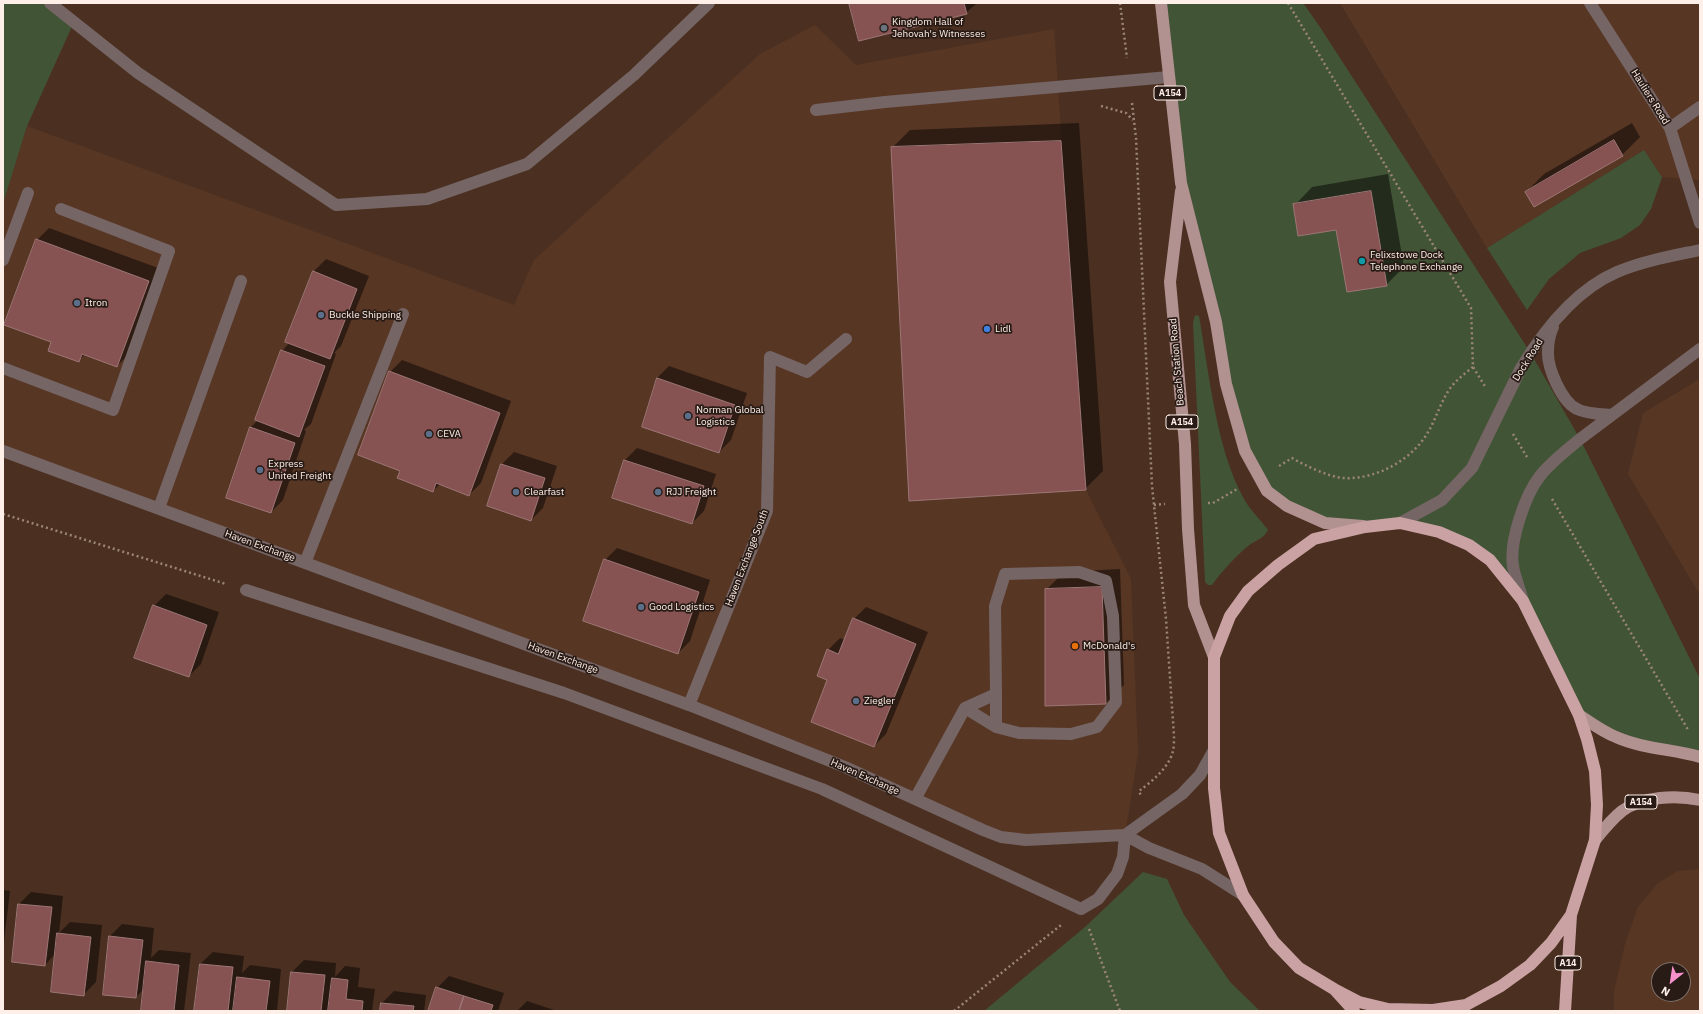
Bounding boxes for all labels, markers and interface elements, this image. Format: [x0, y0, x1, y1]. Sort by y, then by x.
place label: Kingdom Hall of Jehovah's Witnesses [892, 16, 985, 40]
marker: Kingdom Hall of Jehovah's Witnesses [879, 23, 889, 33]
street label: Hauliers Road [1628, 67, 1672, 127]
road number: A154 [1154, 86, 1186, 100]
place label: Felixstowe Dock Telephone Exchange [1370, 249, 1463, 272]
marker: Felixstowe Dock Telephone Exchange [1357, 256, 1367, 266]
place label: Itron [85, 297, 107, 309]
marker: Itron [72, 298, 82, 308]
place label: Buckle Shipping [329, 309, 401, 321]
marker: Buckle Shipping [316, 310, 326, 320]
street label: Beach Station Road [1167, 318, 1187, 406]
place label: Lidl [995, 323, 1011, 335]
marker: Lidl [982, 324, 992, 334]
street label: Dock Road [1510, 336, 1546, 384]
place label: Norman Global Logistics [696, 404, 764, 428]
marker: Norman Global Logistics [683, 411, 693, 421]
road number: A154 [1166, 415, 1198, 429]
place label: CEVA [437, 428, 461, 440]
marker: CEVA [424, 429, 434, 439]
place label: Express United Freight [268, 458, 332, 482]
marker: Express United Freight [255, 465, 265, 475]
place label: Clearfast [524, 486, 564, 498]
place label: RJJ Freight [666, 486, 716, 498]
marker: Clearfast [511, 487, 521, 497]
marker: RJJ Freight [653, 487, 663, 497]
street label: Haven Exchange South [723, 508, 771, 608]
street label: Haven Exchange [223, 528, 297, 564]
place label: Good Logistics [649, 601, 714, 613]
marker: Good Logistics [636, 602, 646, 612]
street label: Haven Exchange [526, 640, 600, 676]
place label: McDonald's [1083, 640, 1135, 652]
marker: McDonald's [1070, 641, 1080, 651]
place label: Ziegler [864, 695, 895, 707]
marker: Ziegler [851, 696, 861, 706]
street label: Haven Exchange [829, 756, 901, 798]
road number: A154 [1625, 795, 1657, 809]
road number: A14 [1555, 956, 1581, 970]
north arrow [1651, 962, 1691, 1002]
text: N [1659, 983, 1672, 1000]

